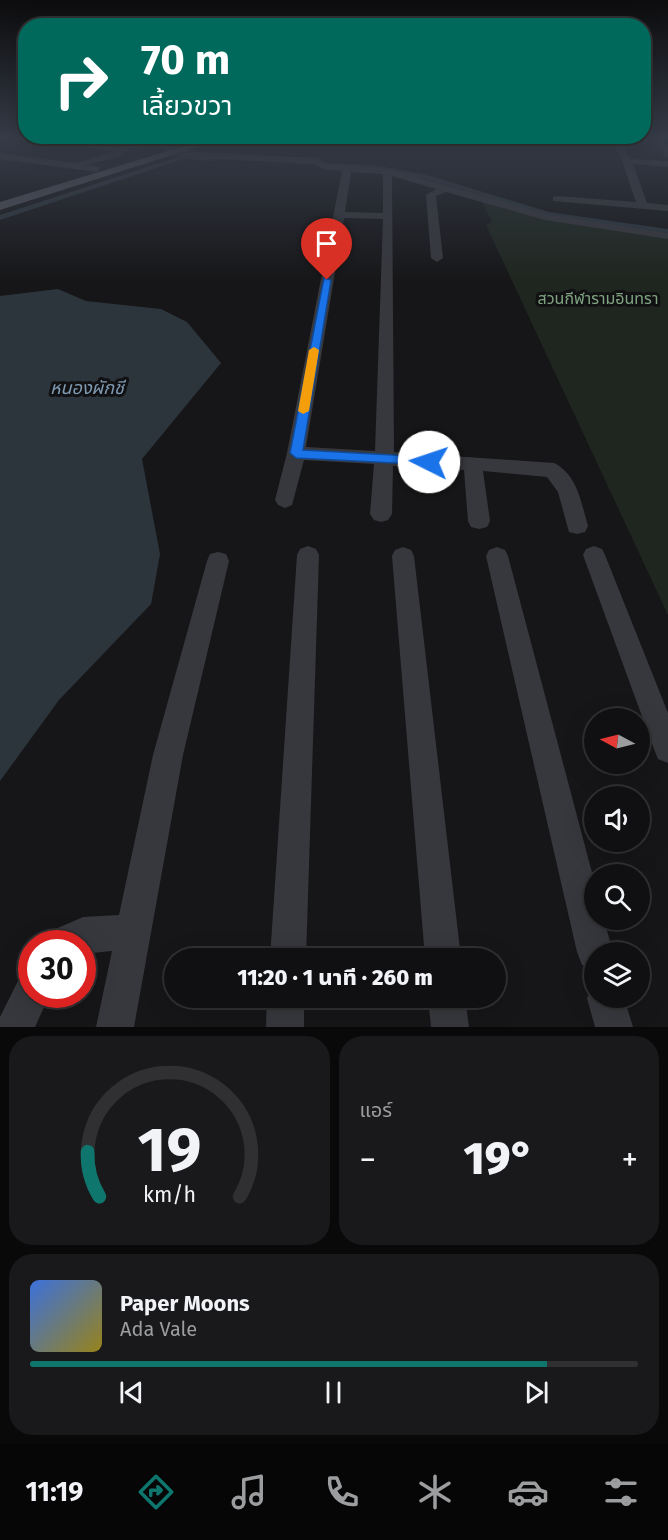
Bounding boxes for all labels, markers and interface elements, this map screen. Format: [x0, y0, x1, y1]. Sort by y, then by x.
text: 70 m [141, 35, 230, 85]
icon: right [42, 42, 120, 120]
text: เลี้ยวขวา [141, 90, 232, 122]
pin [301, 218, 352, 280]
icon: arrive [310, 227, 343, 260]
park label: สวนกีฬารามอินทรา [538, 289, 658, 308]
water label: หนองผักชี [50, 377, 126, 399]
position arrow [397, 430, 461, 494]
north arrow [584, 708, 650, 774]
map controls [584, 708, 650, 1008]
button: sound [584, 786, 650, 852]
button: search [584, 864, 650, 930]
speed limit sign: 30 [18, 930, 96, 1008]
button: layers [584, 942, 650, 1008]
text: 11:20 · 1 นาที · 260 m [237, 964, 433, 991]
text: แอร์ [360, 1098, 392, 1122]
text: 19 [137, 1113, 201, 1188]
text: 19° [464, 1132, 534, 1186]
text: − [360, 1140, 376, 1180]
text: + [622, 1140, 638, 1180]
text: km/h [143, 1183, 196, 1209]
text: Paper Moons [120, 1290, 250, 1317]
text: Ada Vale [120, 1317, 197, 1341]
icon: previous [115, 1376, 148, 1409]
icon: pause [317, 1376, 350, 1409]
icon: next [520, 1376, 553, 1409]
icon: directions [135, 1471, 177, 1513]
icon: music [228, 1471, 270, 1513]
icon: phone [321, 1471, 363, 1513]
icon: climate [414, 1471, 456, 1513]
icon: car [507, 1471, 549, 1513]
icon: filters [600, 1471, 642, 1513]
text: 11:19 [26, 1476, 83, 1508]

